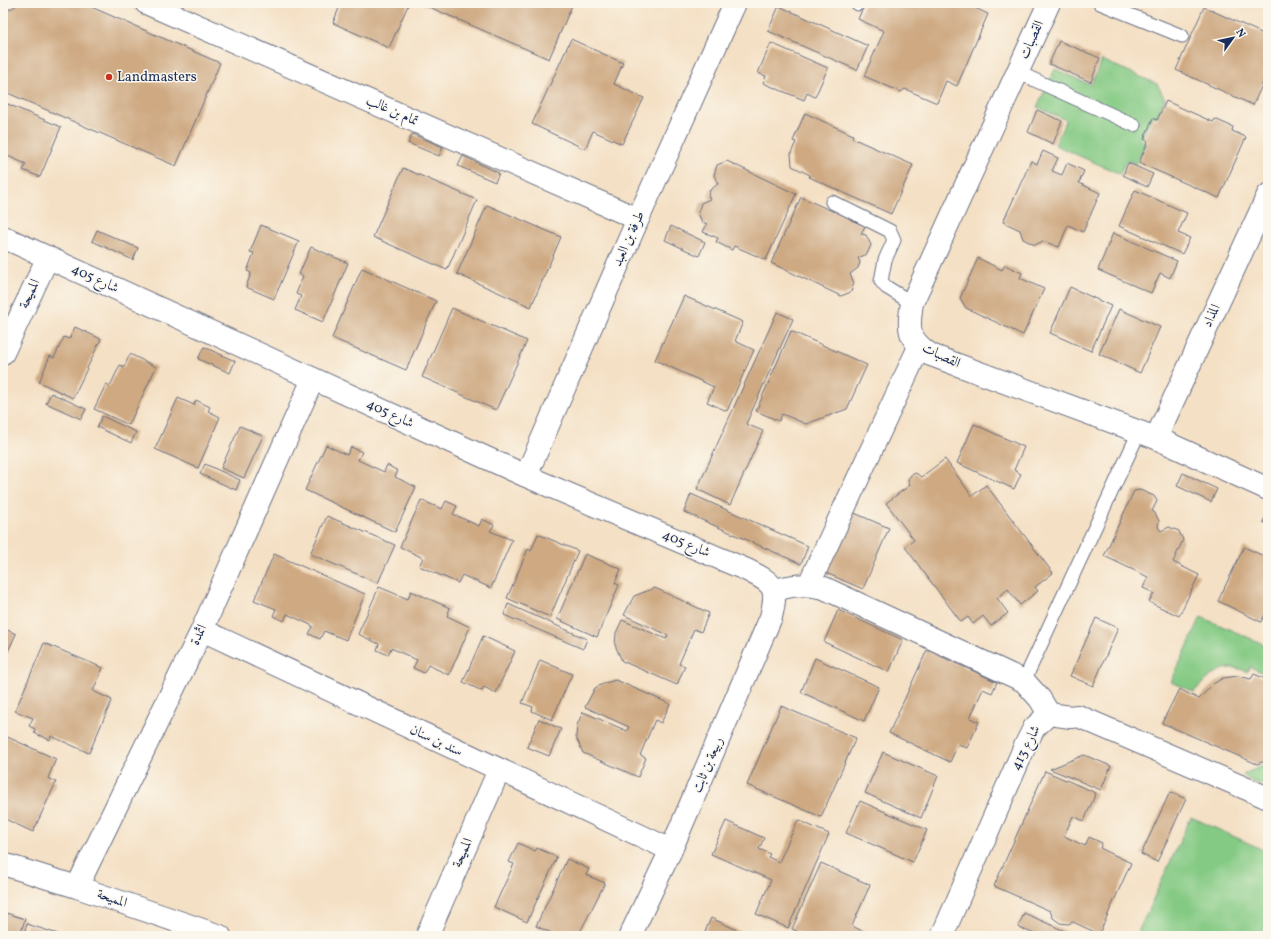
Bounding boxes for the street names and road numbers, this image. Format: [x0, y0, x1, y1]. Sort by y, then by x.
street label: القصبات [1015, 18, 1049, 62]
street label: تمام بن غالب [362, 91, 421, 133]
street label: طرفة بن العبد [608, 208, 650, 270]
street label: شارع 405 [68, 260, 122, 299]
street label: المميحة [15, 276, 45, 312]
street label: المذاد [1198, 301, 1226, 331]
street label: القصبات [919, 339, 963, 373]
street label: شارع 405 [363, 395, 417, 434]
street label: شارع 405 [659, 525, 713, 563]
street label: اثمدة [186, 621, 212, 649]
street label: سند بن سنان [406, 720, 466, 762]
street label: شارع 413 [1007, 722, 1046, 774]
street label: ربيعة بن ثابت [688, 734, 728, 796]
street label: المميحة [448, 835, 478, 871]
street label: المميحة [94, 885, 130, 913]

